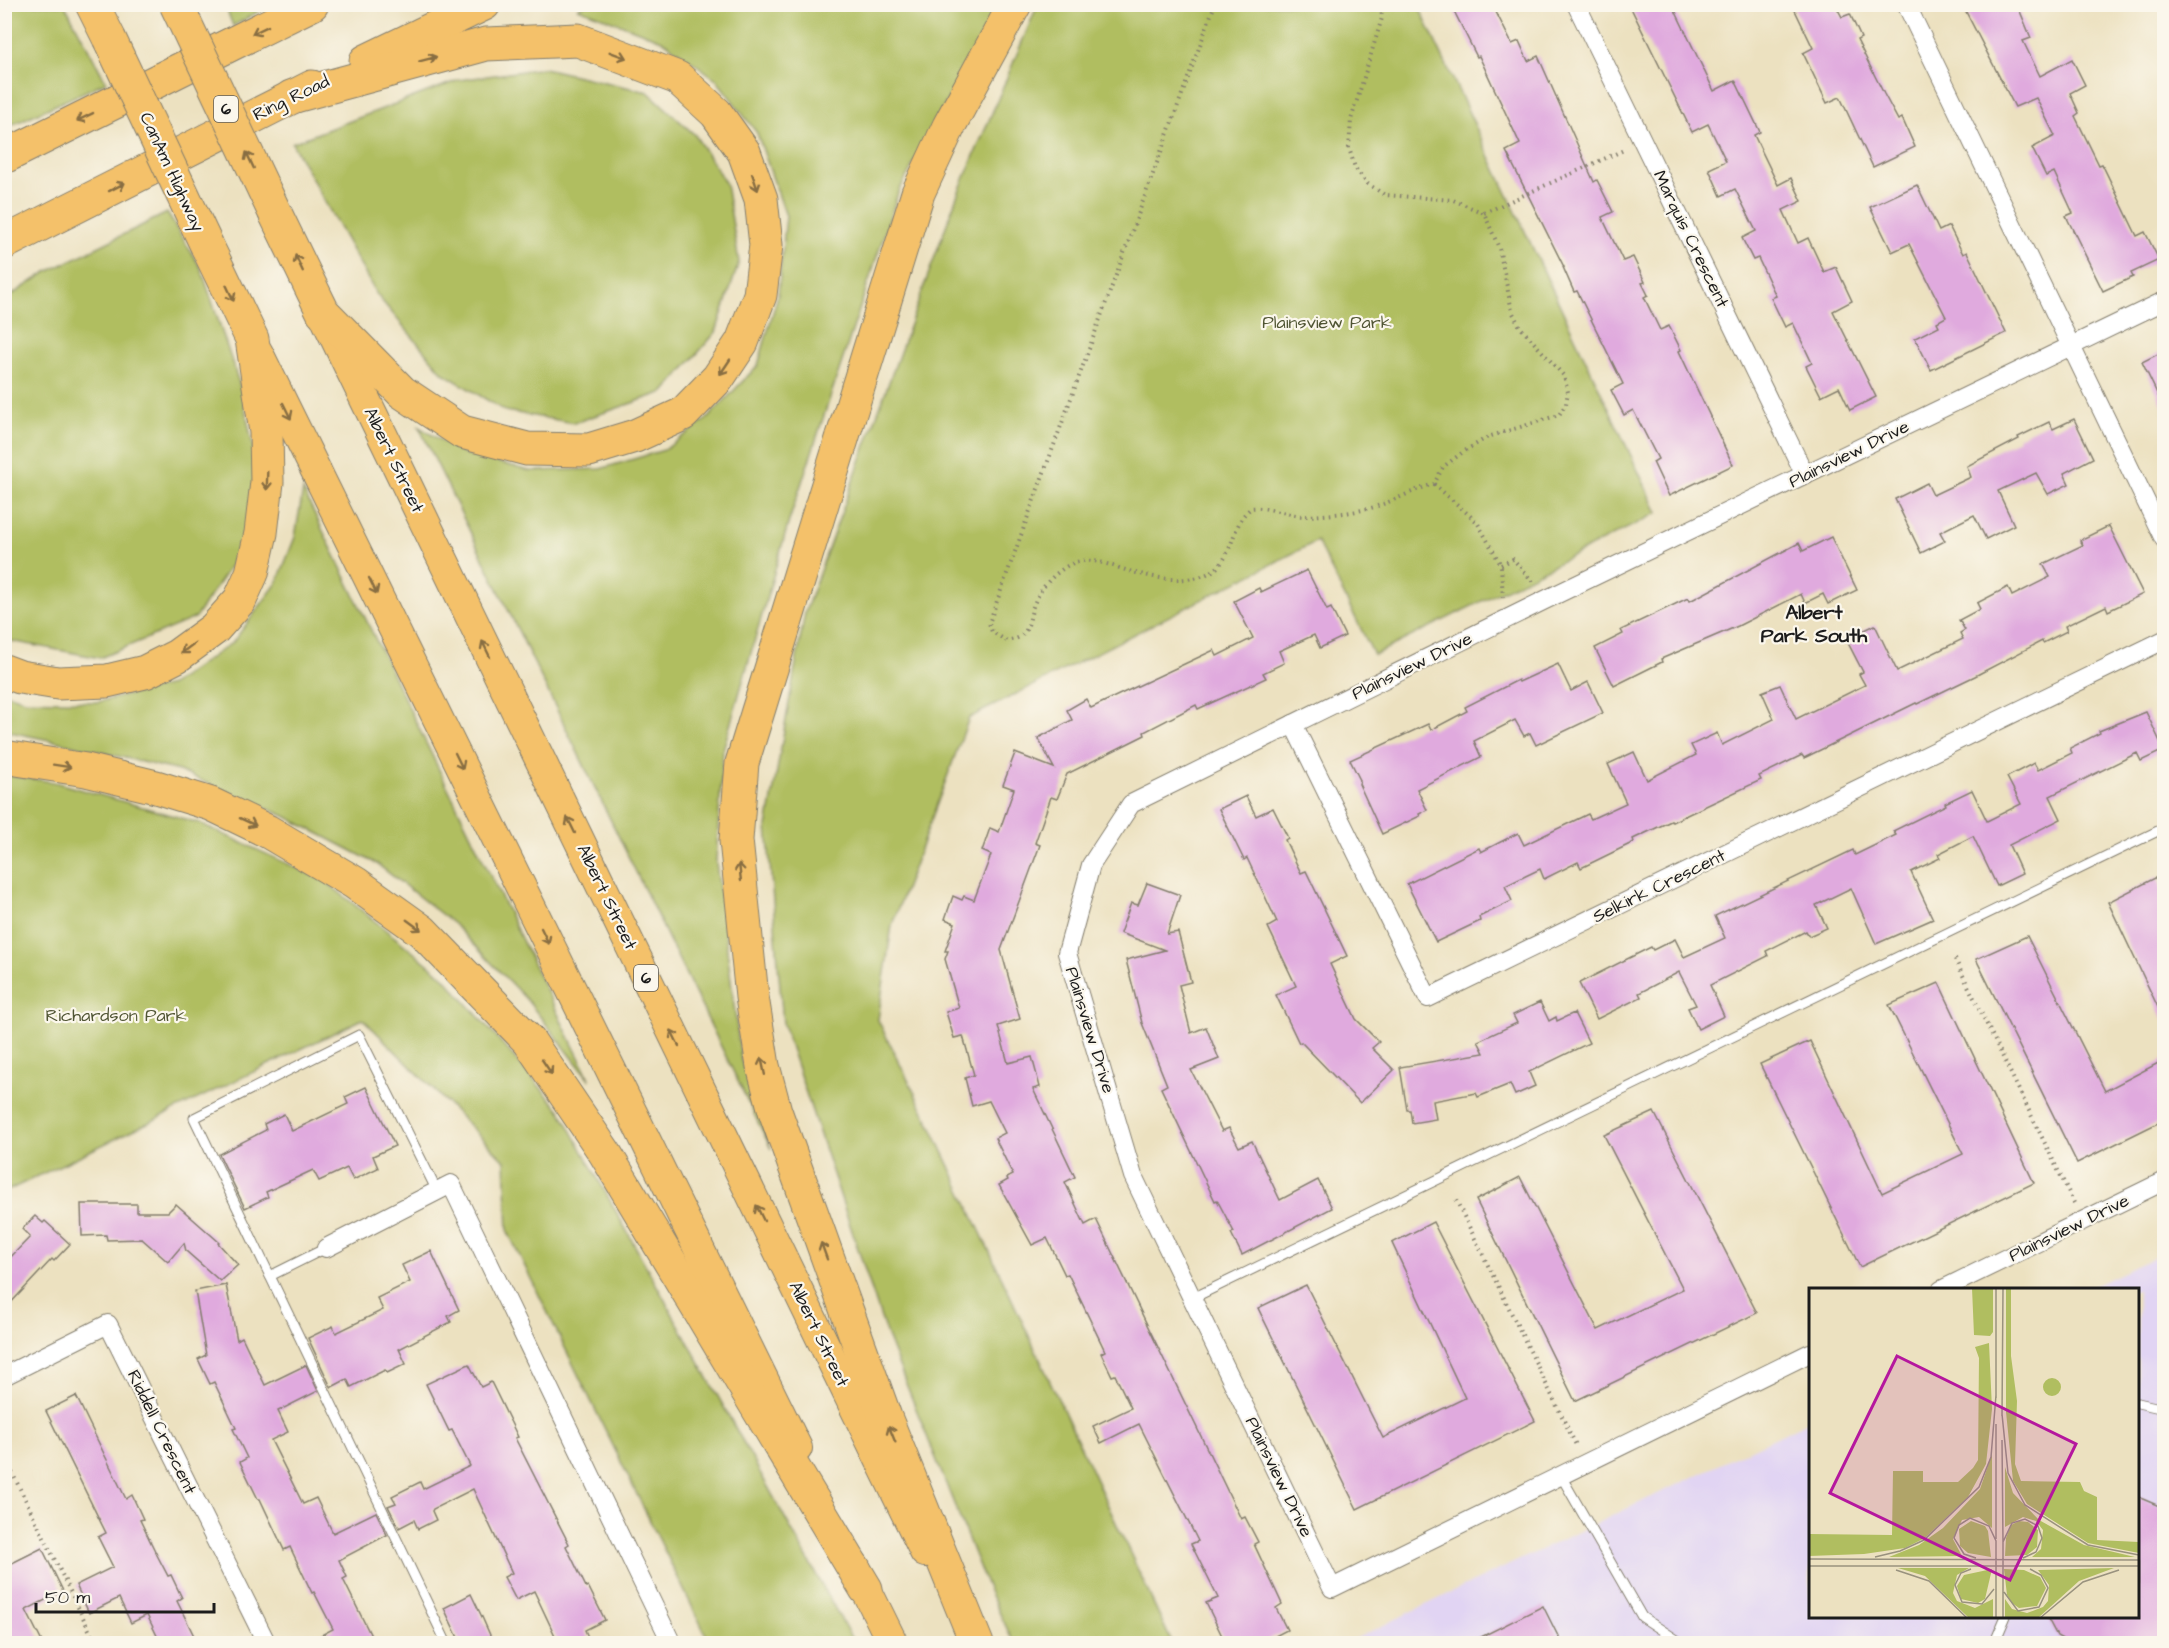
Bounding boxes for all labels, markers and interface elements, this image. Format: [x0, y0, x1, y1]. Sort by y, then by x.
one-way arrow [251, 25, 269, 37]
one-way arrow [609, 51, 627, 62]
one-way arrow [419, 53, 438, 65]
street label: Ring Road [248, 69, 334, 128]
road number: 6 [214, 96, 238, 122]
street label: CanAm Highway [132, 108, 211, 236]
one-way arrow [77, 112, 95, 123]
one-way arrow [244, 151, 256, 169]
street label: Marquis Crescent [1647, 166, 1735, 313]
one-way arrow [750, 172, 761, 191]
one-way arrow [108, 181, 126, 192]
one-way arrow [293, 254, 304, 272]
one-way arrow [224, 283, 236, 301]
park label: Plainsview Park [1262, 310, 1392, 335]
one-way arrow [719, 358, 731, 375]
one-way arrow [281, 401, 293, 419]
street label: Albert Street [358, 403, 431, 517]
street label: Plainsview Drive [1785, 414, 1914, 494]
one-way arrow [261, 470, 272, 490]
one-way arrow [367, 576, 379, 594]
district label: Albert Park South [1761, 599, 1868, 650]
street label: Plainsview Drive [1348, 626, 1477, 706]
one-way arrow [480, 641, 492, 659]
one-way arrow [180, 642, 196, 655]
one-way arrow [453, 751, 465, 769]
one-way arrow [52, 761, 72, 772]
one-way arrow [239, 816, 257, 828]
one-way arrow [565, 816, 577, 834]
street label: Albert Street [571, 840, 644, 954]
street label: Selkirk Crescent [1588, 843, 1730, 929]
one-way arrow [734, 863, 745, 883]
one-way arrow [405, 919, 421, 931]
one-way arrow [539, 926, 551, 944]
street label: Plainsview Drive [1059, 964, 1121, 1097]
road number: 6 [634, 965, 658, 991]
park label: Richardson Park [45, 1003, 187, 1028]
one-way arrow [669, 1029, 680, 1047]
one-way arrow [757, 1056, 768, 1076]
one-way arrow [541, 1058, 553, 1074]
street label: Plainsview Drive [2005, 1188, 2134, 1268]
one-way arrow [754, 1205, 766, 1223]
one-way arrow [817, 1242, 828, 1261]
street label: Albert Street [783, 1277, 856, 1391]
inset map [1809, 1288, 2139, 1618]
street label: Riddell Crescent [121, 1366, 203, 1499]
street label: Plainsview Drive [1239, 1413, 1319, 1542]
one-way arrow [886, 1425, 897, 1443]
scale bar [36, 1576, 214, 1614]
text: 50 m [45, 1585, 90, 1610]

